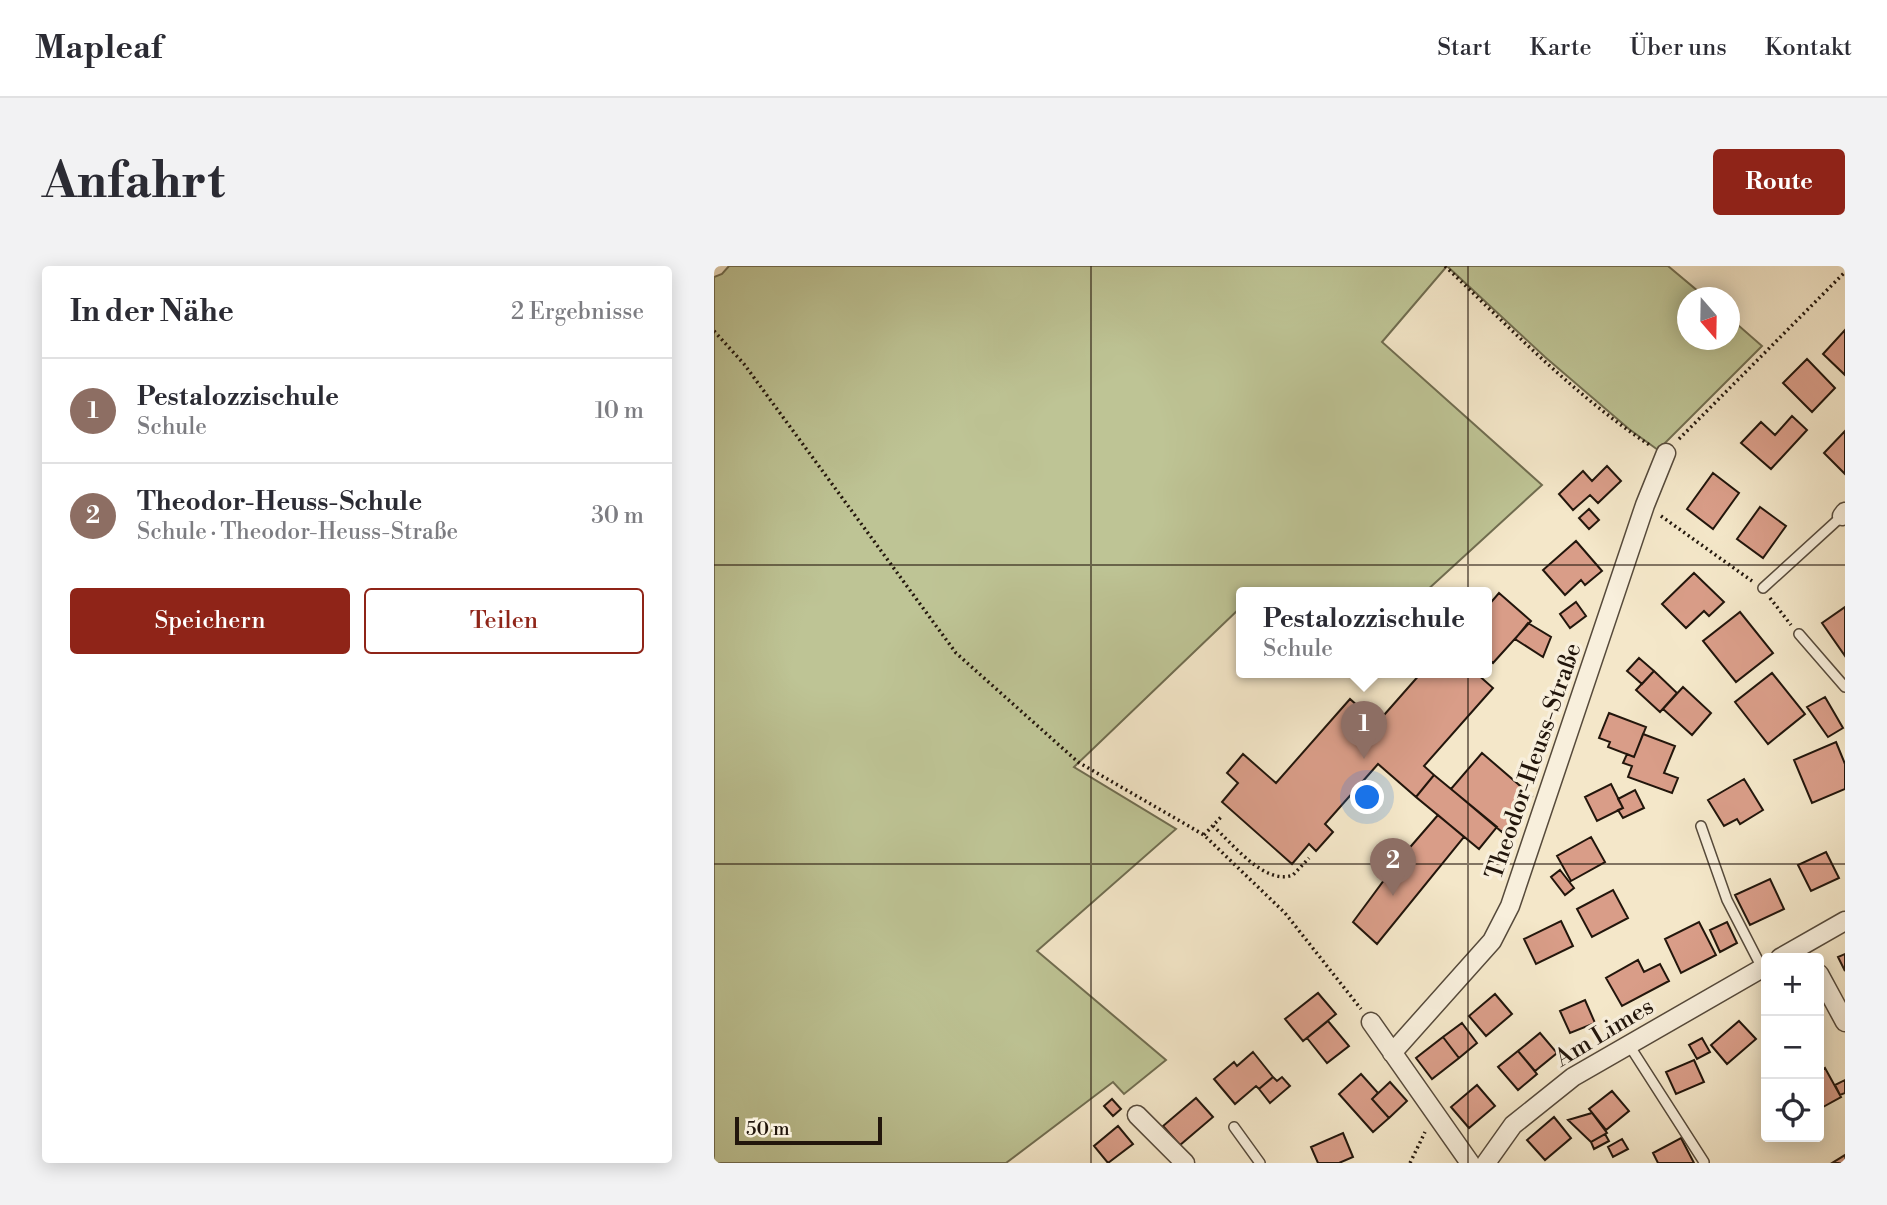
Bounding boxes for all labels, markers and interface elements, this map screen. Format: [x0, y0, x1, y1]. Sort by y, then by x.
text: Mapleaf [35, 28, 162, 69]
text: Start [1437, 33, 1491, 63]
text: Karte [1529, 33, 1592, 63]
text: Über uns [1630, 33, 1727, 63]
text: Kontakt [1765, 33, 1852, 63]
button: Route [1713, 149, 1845, 215]
text: Anfahrt [42, 152, 225, 213]
north arrow [1677, 287, 1740, 350]
text: In der Nähe [70, 293, 234, 331]
text: 2 Ergebnisse [511, 298, 644, 326]
text: Pestalozzischule [137, 381, 339, 413]
text: 1 [87, 397, 99, 425]
text: 10 m [595, 397, 644, 425]
text: Schule [137, 413, 207, 441]
text: Theodor-Heuss-Schule [137, 486, 422, 518]
text: 2 [86, 502, 100, 530]
text: 30 m [591, 502, 644, 530]
text: Schule · Theodor-Heuss-Straße [137, 518, 458, 546]
popup [1236, 587, 1492, 678]
button: Speichern [70, 588, 350, 654]
button: Teilen [364, 588, 644, 654]
text: Pestalozzischule [1263, 603, 1465, 635]
text: Schule [1263, 635, 1333, 663]
street label: Theodor-Heuss-Straße [1479, 639, 1589, 884]
pin: 1 [1341, 701, 1387, 759]
your location [1350, 780, 1384, 814]
pin: 2 [1370, 838, 1416, 896]
map controls [1761, 953, 1824, 1142]
button: + [1761, 953, 1824, 1016]
street label: Am Limes [1549, 992, 1659, 1075]
button: − [1761, 1016, 1824, 1079]
button: locate [1761, 1079, 1824, 1142]
scale bar [735, 1114, 882, 1146]
text: 50 m [746, 1117, 790, 1141]

